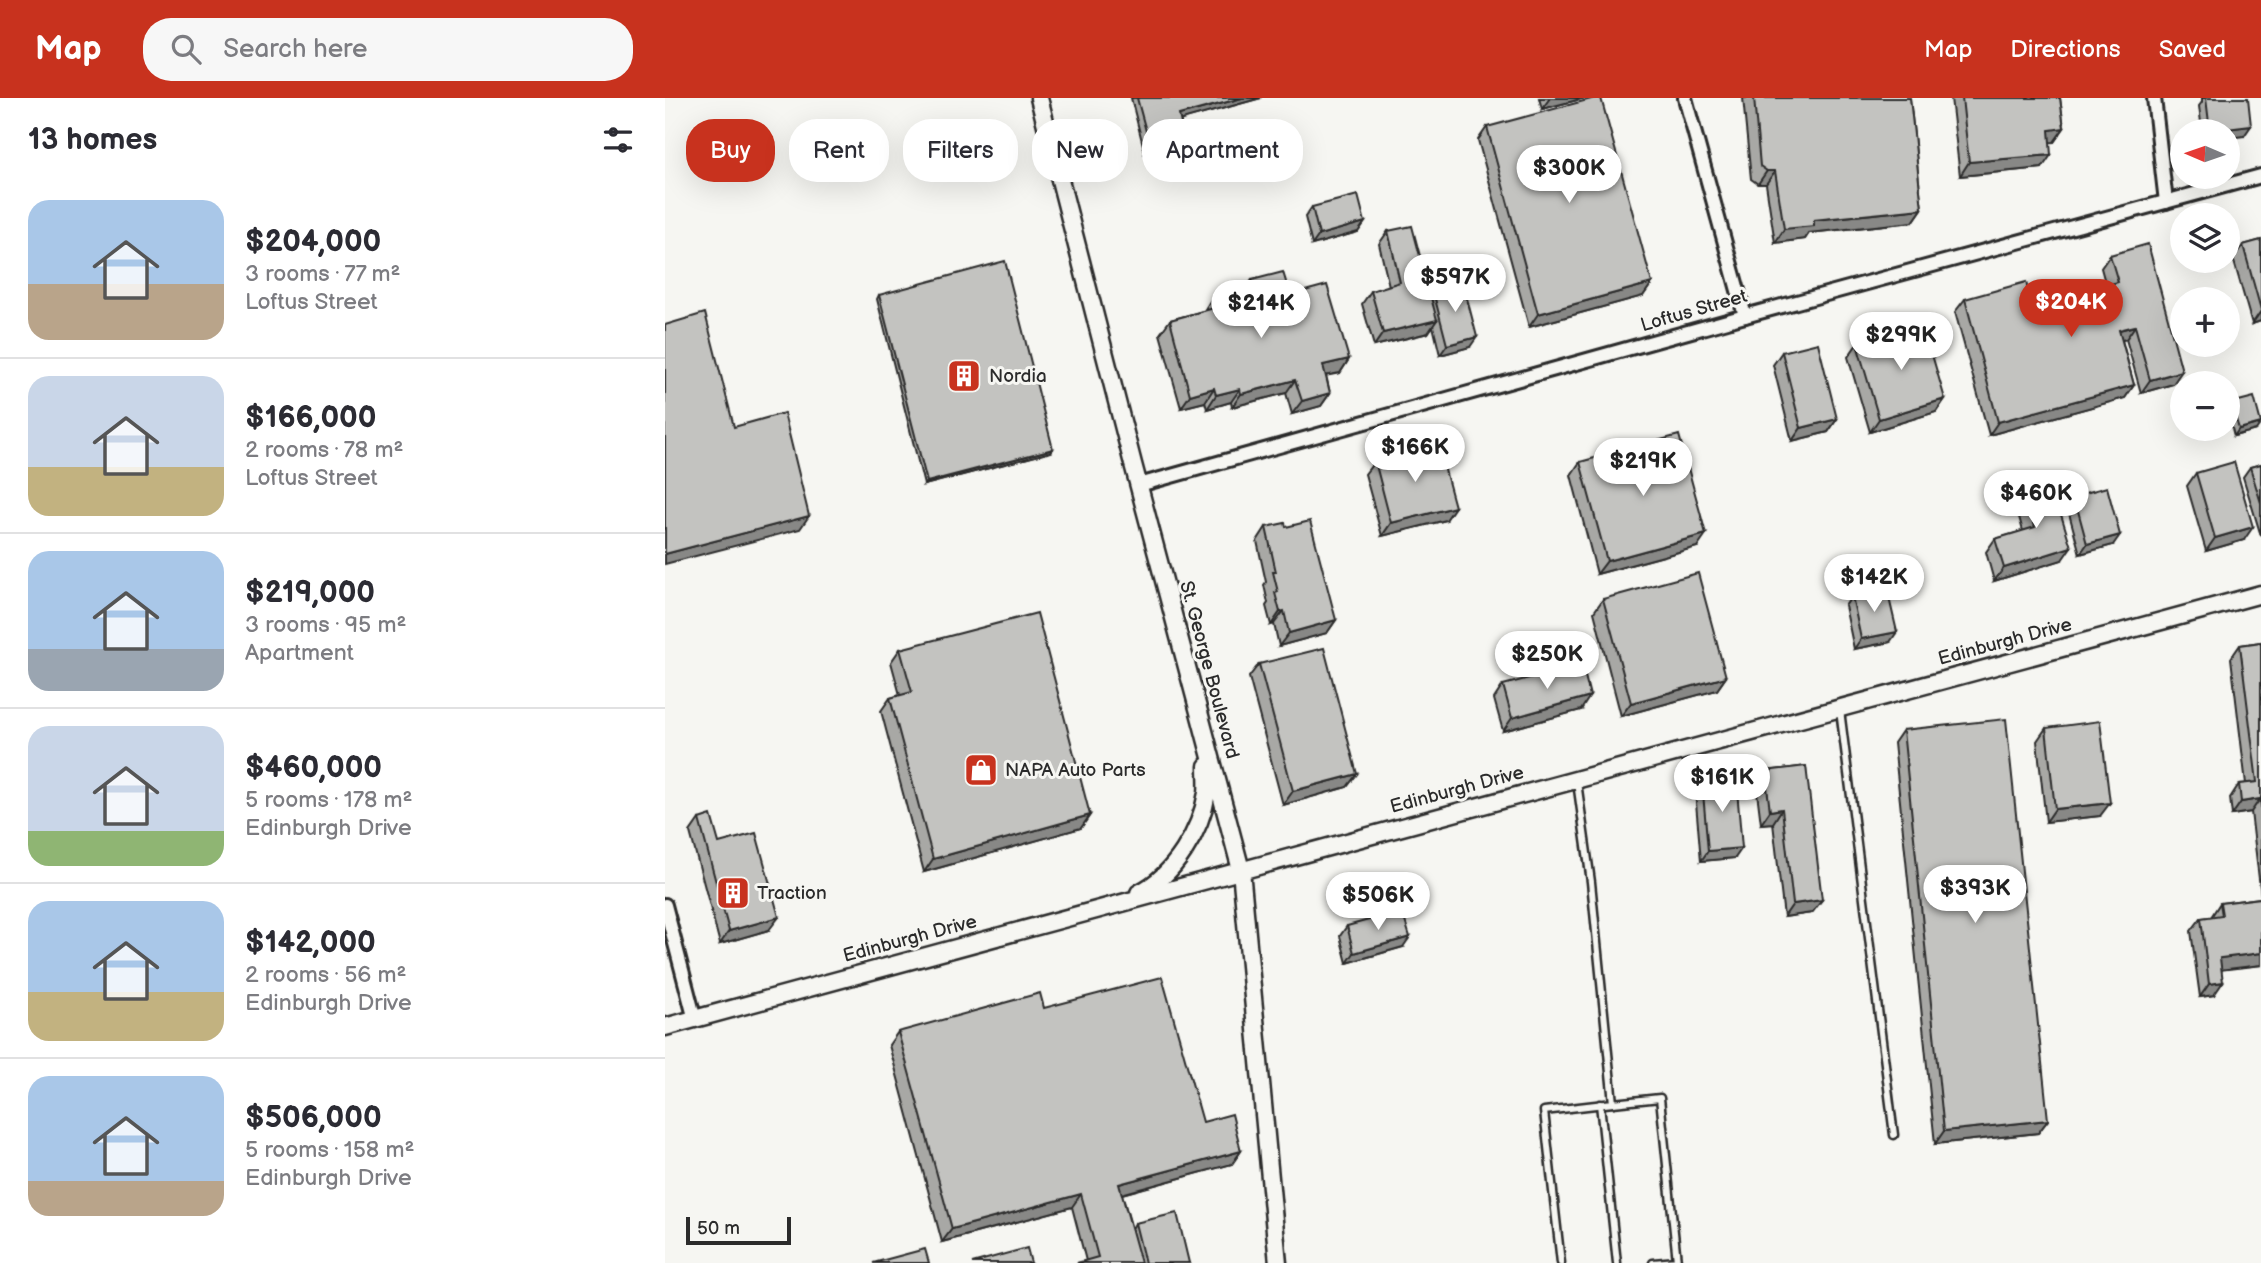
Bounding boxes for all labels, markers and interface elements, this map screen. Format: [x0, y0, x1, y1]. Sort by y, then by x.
search box [143, 18, 633, 81]
text: Map [35, 29, 101, 69]
icon: search [167, 30, 205, 68]
text: Search here [223, 34, 367, 65]
text: Map [1924, 35, 1972, 64]
text: Directions [2010, 35, 2121, 64]
text: Saved [2159, 35, 2226, 64]
chip: Buy [686, 119, 775, 182]
chip: Rent [789, 119, 889, 182]
chip: Filters [903, 119, 1018, 182]
chip: New [1032, 119, 1128, 182]
chip: Apartment [1142, 119, 1303, 182]
north arrow [2170, 119, 2240, 189]
map controls [2170, 119, 2240, 441]
icon: filters [599, 121, 637, 159]
text: 13 homes [28, 122, 157, 158]
pin: $300K [1520, 146, 1618, 205]
text: $300K [1533, 154, 1605, 182]
button: layers [2170, 203, 2240, 273]
text: $204,000 [245, 224, 381, 260]
icon: home [84, 228, 168, 312]
pin: $597K [1406, 254, 1504, 314]
text: 3 rooms · 77 m² [245, 260, 401, 288]
text: $597K [1420, 263, 1490, 291]
pin: $214K [1212, 280, 1310, 340]
pin: $204K [2022, 280, 2120, 339]
street label: Loftus Street [1638, 285, 1750, 337]
button: + [2170, 287, 2240, 357]
text: Loftus Street [245, 288, 378, 316]
text: $204K [2035, 288, 2107, 316]
text: $214K [1227, 289, 1295, 317]
pin: $299K [1852, 313, 1950, 372]
text: $299K [1865, 321, 1937, 349]
building icon: Nordia [945, 357, 983, 395]
place label: Nordia [989, 365, 1047, 388]
button: − [2170, 371, 2240, 441]
text: $166,000 [245, 400, 377, 436]
icon: home [84, 404, 168, 488]
pin: $166K [1366, 424, 1464, 484]
text: $166K [1381, 433, 1449, 461]
text: 2 rooms · 78 m² [245, 436, 403, 464]
pin: $219K [1594, 438, 1692, 498]
text: $219K [1609, 447, 1677, 475]
text: Loftus Street [245, 464, 378, 492]
pin: $460K [1987, 470, 2085, 530]
text: $460K [2000, 479, 2072, 507]
pin: $142K [1825, 554, 1923, 614]
text: $142K [1840, 563, 1908, 591]
text: $219,000 [245, 575, 375, 611]
icon: home [84, 579, 168, 663]
street label: St. George Boulevard [1174, 579, 1244, 761]
text: 3 rooms · 95 m² [245, 611, 406, 639]
street label: Edinburgh Drive [1936, 613, 2074, 671]
pin: $250K [1498, 632, 1596, 691]
text: Apartment [245, 639, 354, 667]
text: $250K [1511, 640, 1583, 668]
text: $460,000 [245, 750, 382, 786]
shop icon: NAPA Auto Parts [962, 751, 1000, 789]
icon: home [84, 754, 168, 838]
pin: $161K [1673, 754, 1771, 814]
place label: NAPA Auto Parts [1005, 759, 1146, 782]
street label: Edinburgh Drive [1388, 761, 1526, 819]
text: $161K [1690, 763, 1754, 791]
text: 5 rooms · 178 m² [245, 786, 413, 814]
text: Edinburgh Drive [245, 814, 412, 842]
pin: $393K [1926, 866, 2024, 925]
pin: $506K [1329, 872, 1427, 932]
building icon: Traction [714, 874, 752, 912]
text: $393K [1939, 874, 2011, 902]
text: $506K [1342, 881, 1414, 909]
place label: Traction [757, 882, 827, 905]
street label: Edinburgh Drive [841, 910, 979, 968]
text: $142,000 [245, 925, 376, 961]
icon: home [84, 929, 168, 1013]
text: 2 rooms · 56 m² [245, 961, 407, 989]
text: Edinburgh Drive [245, 989, 412, 1017]
text: $506,000 [245, 1100, 382, 1136]
icon: home [84, 1104, 168, 1188]
text: 5 rooms · 158 m² [245, 1136, 414, 1164]
text: Edinburgh Drive [245, 1164, 412, 1192]
scale bar [686, 1214, 791, 1246]
text: 50 m [697, 1217, 740, 1240]

